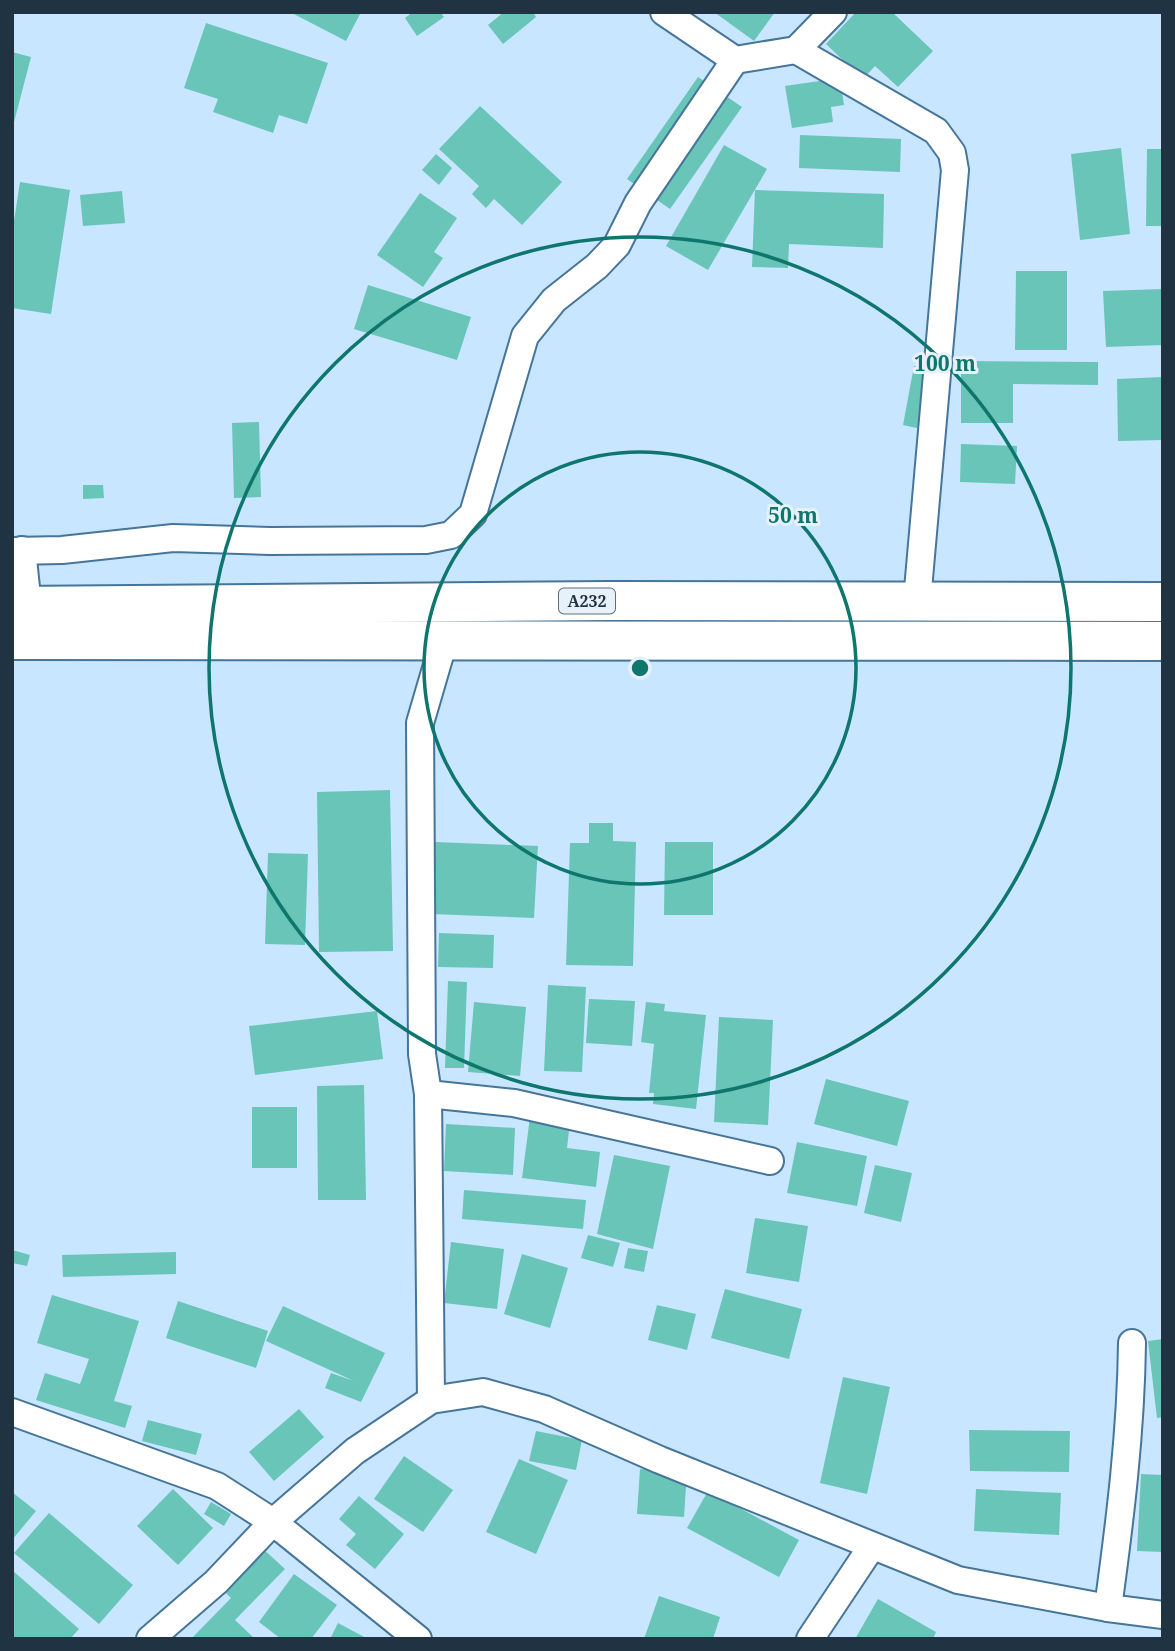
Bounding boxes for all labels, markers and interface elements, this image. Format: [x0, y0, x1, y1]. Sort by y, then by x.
text: 100 m [914, 349, 976, 377]
text: 50 m [768, 501, 818, 529]
road number: A232 [559, 588, 615, 614]
centre of rings [628, 656, 652, 680]

